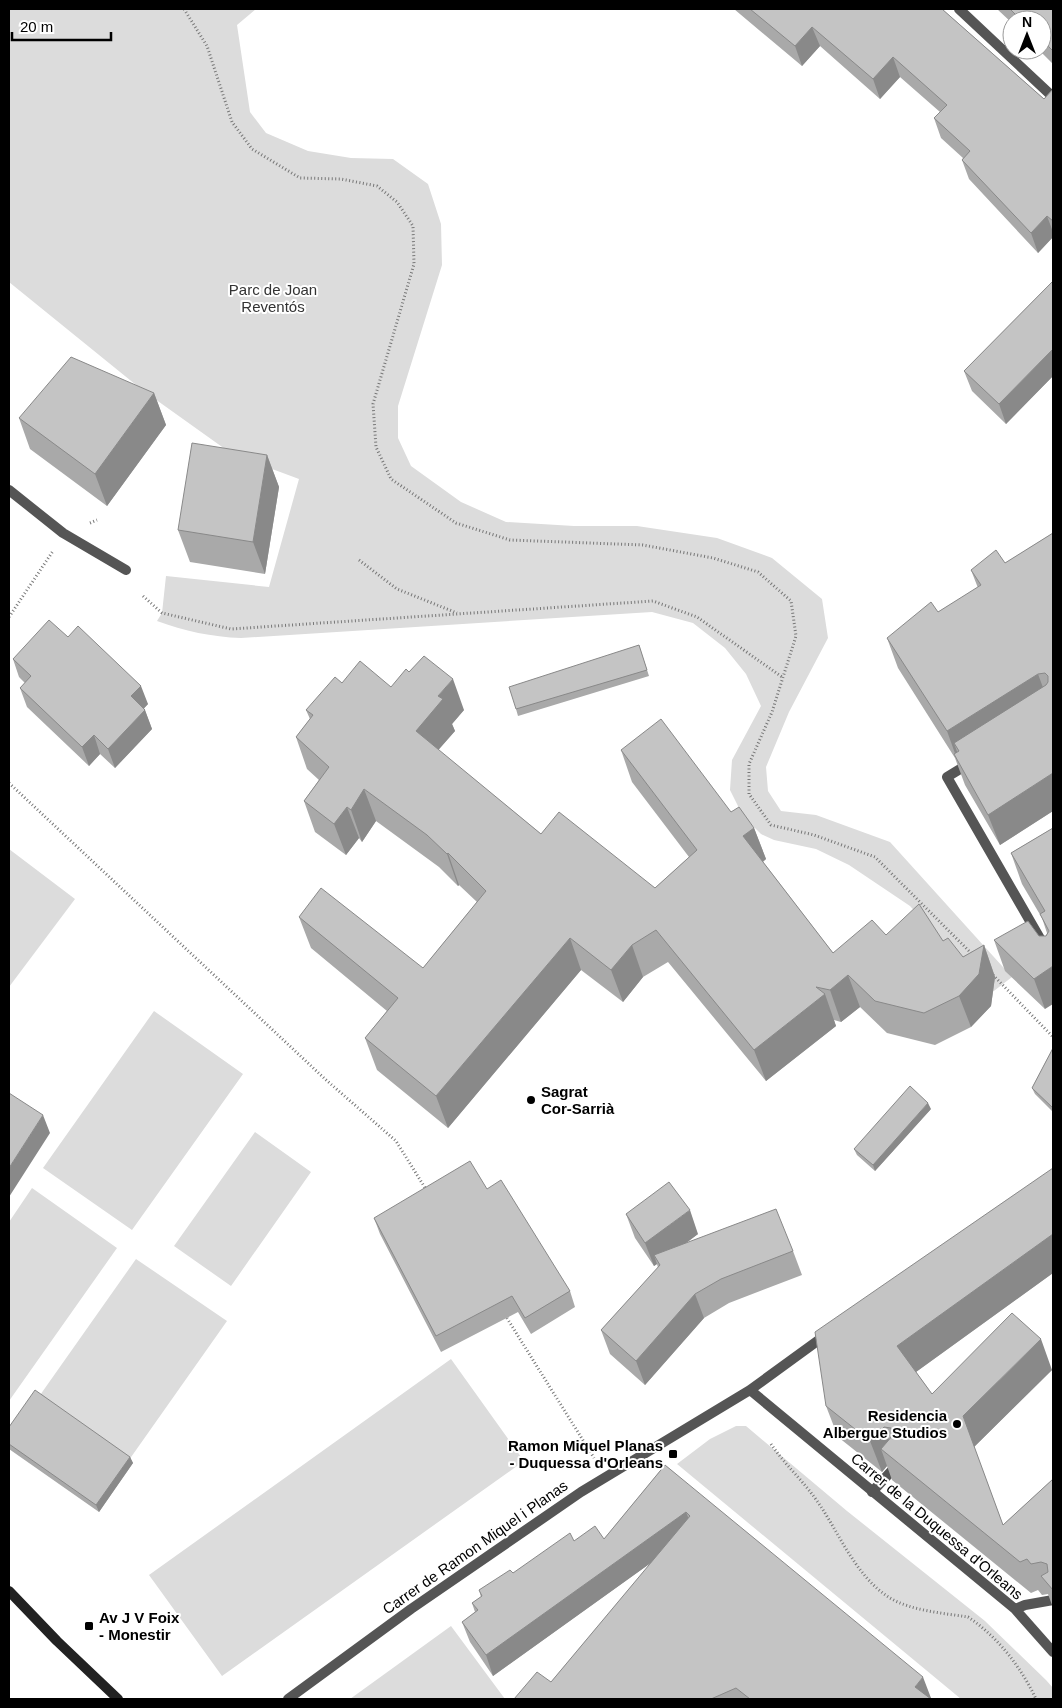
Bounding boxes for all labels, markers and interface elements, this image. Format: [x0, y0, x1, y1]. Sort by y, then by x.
scale bar [12, 10, 111, 42]
north arrow [1002, 10, 1052, 60]
text: N [1022, 14, 1032, 30]
text: 20 m [20, 18, 53, 35]
park label: Parc de Joan Reventós [229, 281, 317, 315]
place label: Sagrat Cor-Sarrià [541, 1083, 615, 1117]
marker: Sagrat Cor-Sarrià [525, 1094, 537, 1106]
place label: Residencia Albergue Studios [823, 1407, 948, 1441]
marker: Residencia Albergue Studios [951, 1418, 963, 1430]
place label: Ramon Miquel Planas - Duquessa d'Orleans [508, 1437, 663, 1471]
marker: Ramon Miquel Planas - Duquessa d'Orleans [667, 1448, 679, 1460]
street label: Carrer de la Duquessa d'Orleans [848, 1449, 1026, 1603]
street label: Carrer de Ramon Miquel i Planas [379, 1476, 571, 1618]
place label: Av J V Foix - Monestir [99, 1609, 180, 1643]
marker: Av J V Foix - Monestir [83, 1620, 95, 1632]

